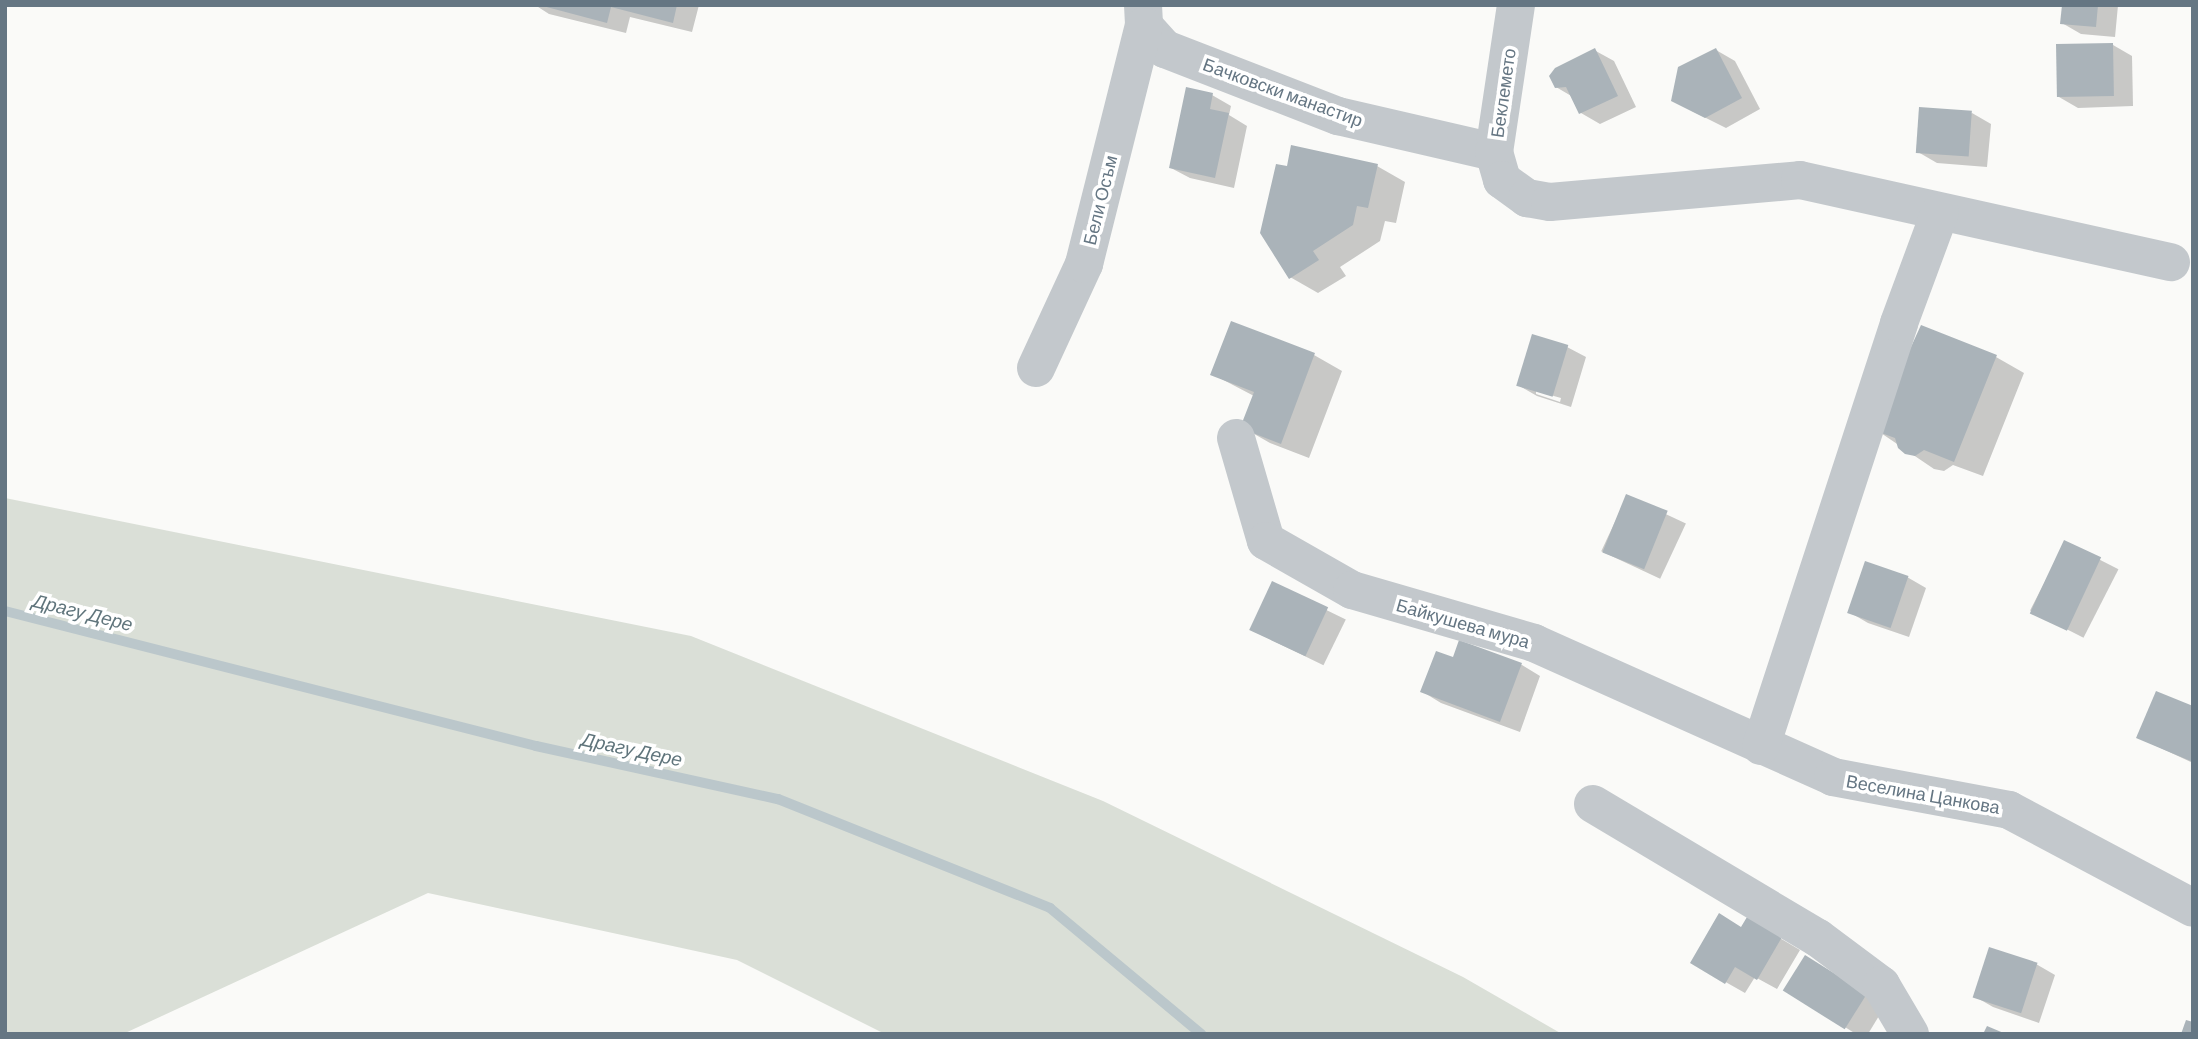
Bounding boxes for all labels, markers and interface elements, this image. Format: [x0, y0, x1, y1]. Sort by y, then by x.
street label: Беклемето [1486, 47, 1520, 139]
street label: Бачковски манастир [1200, 53, 1366, 131]
street label: Бели Осъм [1078, 153, 1122, 247]
water label: Драгу Дере [31, 589, 135, 635]
street label: Байкушева мура [1394, 594, 1532, 652]
water label: Драгу Дере [580, 727, 684, 771]
street label: Веселина Цанкова [1844, 770, 2002, 818]

